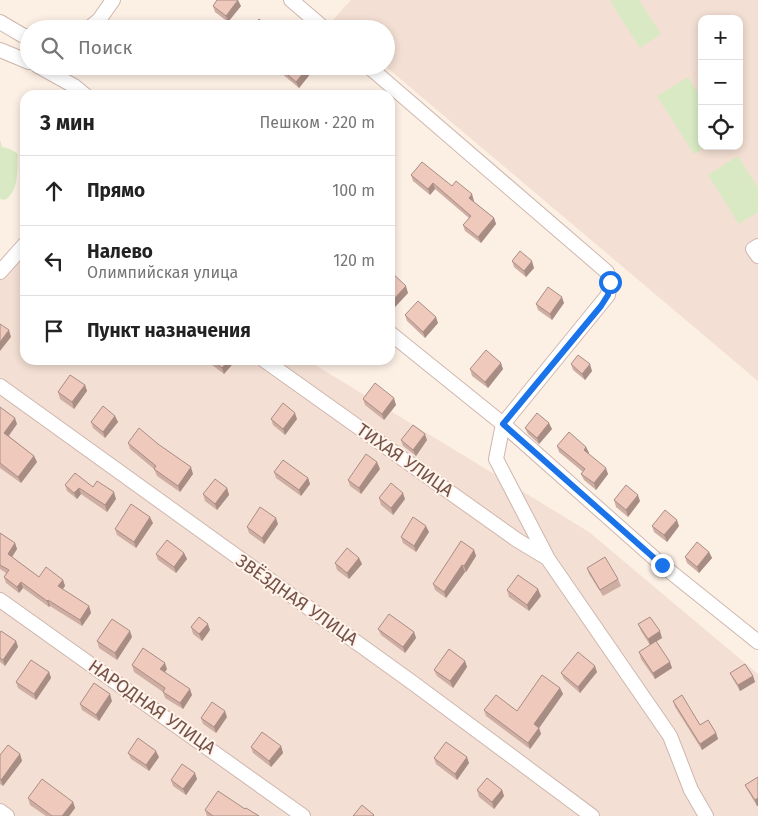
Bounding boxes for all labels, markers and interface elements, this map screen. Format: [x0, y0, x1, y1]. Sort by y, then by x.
map controls [698, 15, 743, 150]
button: + [698, 15, 743, 60]
search box [20, 20, 395, 75]
icon: search [38, 34, 66, 62]
text: Поиск [78, 36, 132, 59]
button: − [698, 60, 743, 105]
button: locate [698, 105, 743, 150]
text: 3 мин [40, 110, 95, 136]
text: Пешком · 220 m [259, 113, 375, 132]
icon: ahead [40, 177, 68, 205]
text: Прямо [87, 179, 145, 202]
text: 100 m [332, 181, 375, 200]
text: Налево [87, 240, 153, 263]
icon: left [40, 247, 68, 275]
text: 120 m [333, 251, 375, 270]
text: Олимпийская улица [87, 263, 238, 282]
route start [599, 271, 622, 294]
icon: arrive [40, 317, 68, 345]
text: Пункт назначения [87, 319, 251, 342]
street label: ТИХАЯ УЛИЦА [352, 419, 458, 502]
street label: ЗВЁЗДНАЯ УЛИЦА [232, 550, 363, 651]
route end [651, 554, 674, 577]
street label: НАРОДНАЯ УЛИЦА [84, 655, 220, 759]

